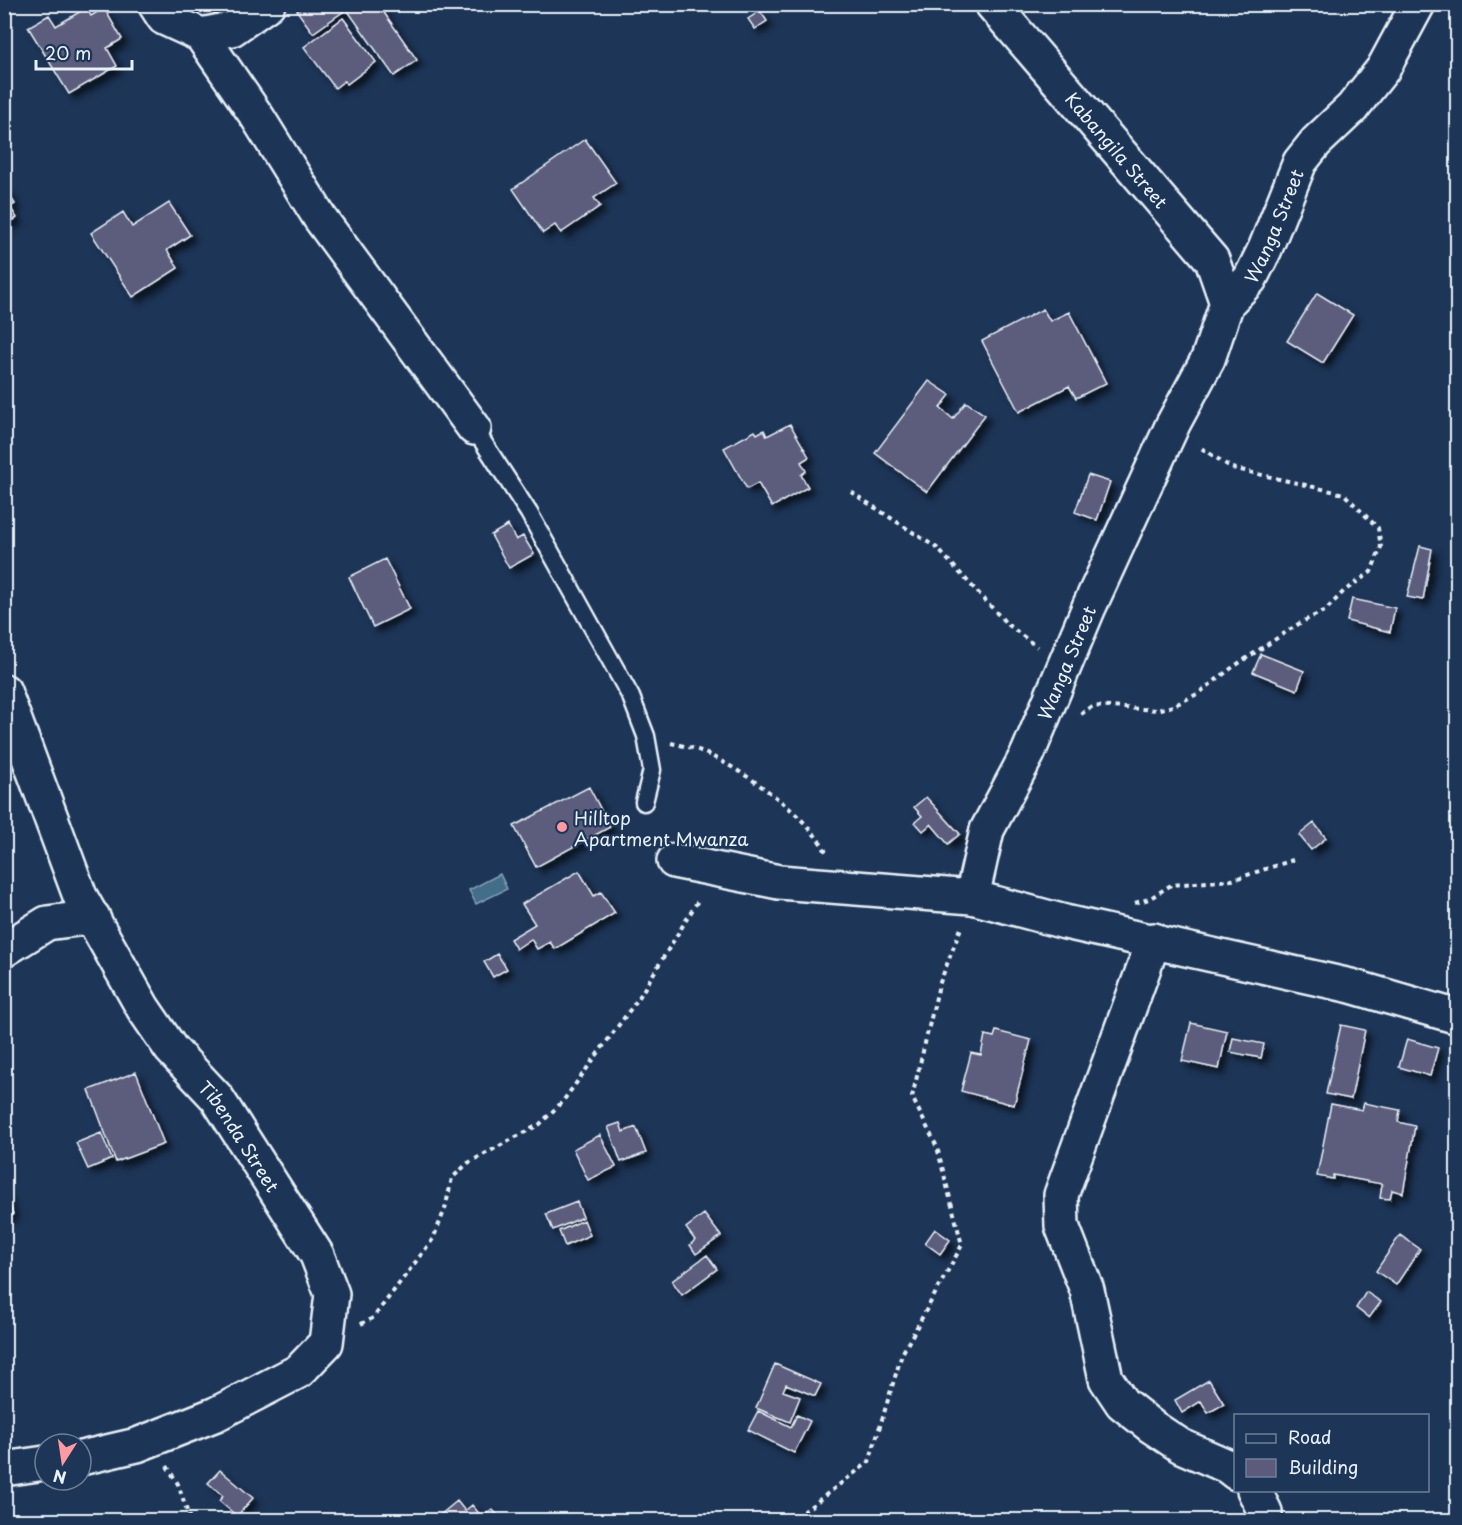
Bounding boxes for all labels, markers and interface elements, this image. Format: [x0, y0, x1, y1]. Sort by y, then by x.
scale bar [36, 33, 132, 71]
text: 20 m [45, 39, 91, 66]
street label: Kabangila Street [1059, 86, 1175, 214]
street label: Wanga Street [1237, 165, 1309, 287]
street label: Wanga Street [1030, 601, 1102, 724]
place label: Hilltop Apartment Mwanza [574, 804, 749, 852]
marker: Hilltop Apartment Mwanza [555, 820, 569, 834]
street label: Tibenda Street [193, 1074, 287, 1197]
legend [1234, 1414, 1429, 1492]
text: Road [1288, 1423, 1332, 1450]
north arrow [33, 1432, 93, 1492]
text: Building [1288, 1453, 1358, 1480]
text: N [51, 1465, 68, 1491]

